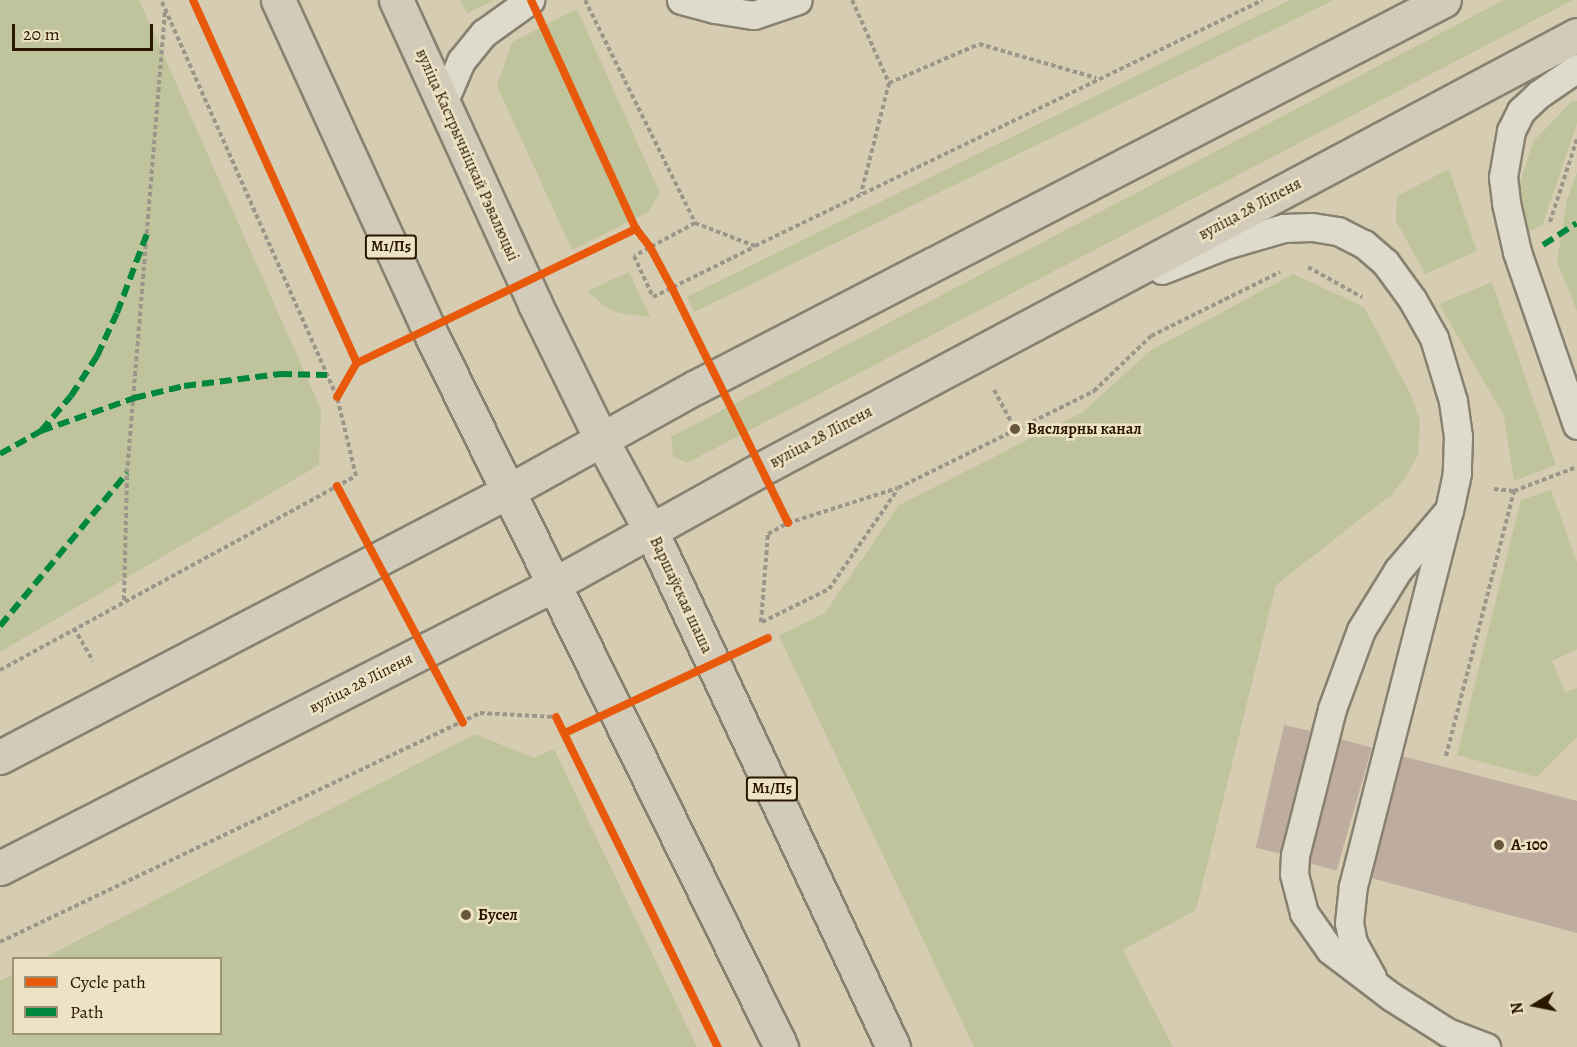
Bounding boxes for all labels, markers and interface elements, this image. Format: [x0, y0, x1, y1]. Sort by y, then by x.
scale bar [15, 12, 156, 50]
text: 20 m [23, 22, 60, 46]
street label: вуліца Кастрычніцкай Рэвалюцыі [411, 46, 523, 264]
street label: вуліца 28 Ліпеня [1195, 174, 1305, 244]
road number: М1/П5 [364, 235, 418, 259]
street label: вуліца 28 Ліпеня [766, 402, 876, 472]
place label: Вяслярны канал [1027, 419, 1142, 439]
marker: Вяслярны канал [1008, 422, 1022, 436]
street label: Варшаўская шаша [646, 534, 716, 656]
street label: вуліца 28 Ліпеня [306, 649, 416, 717]
road number: М1/П5 [745, 777, 799, 801]
place label: А-100 [1511, 835, 1548, 855]
marker: А-100 [1492, 838, 1506, 852]
place label: Бусел [478, 905, 518, 925]
marker: Бусел [459, 908, 473, 922]
legend [12, 957, 222, 1035]
text: Cycle path [70, 970, 146, 994]
north arrow [1505, 975, 1565, 1035]
text: Path [70, 1000, 104, 1024]
text: N [1505, 1000, 1529, 1016]

